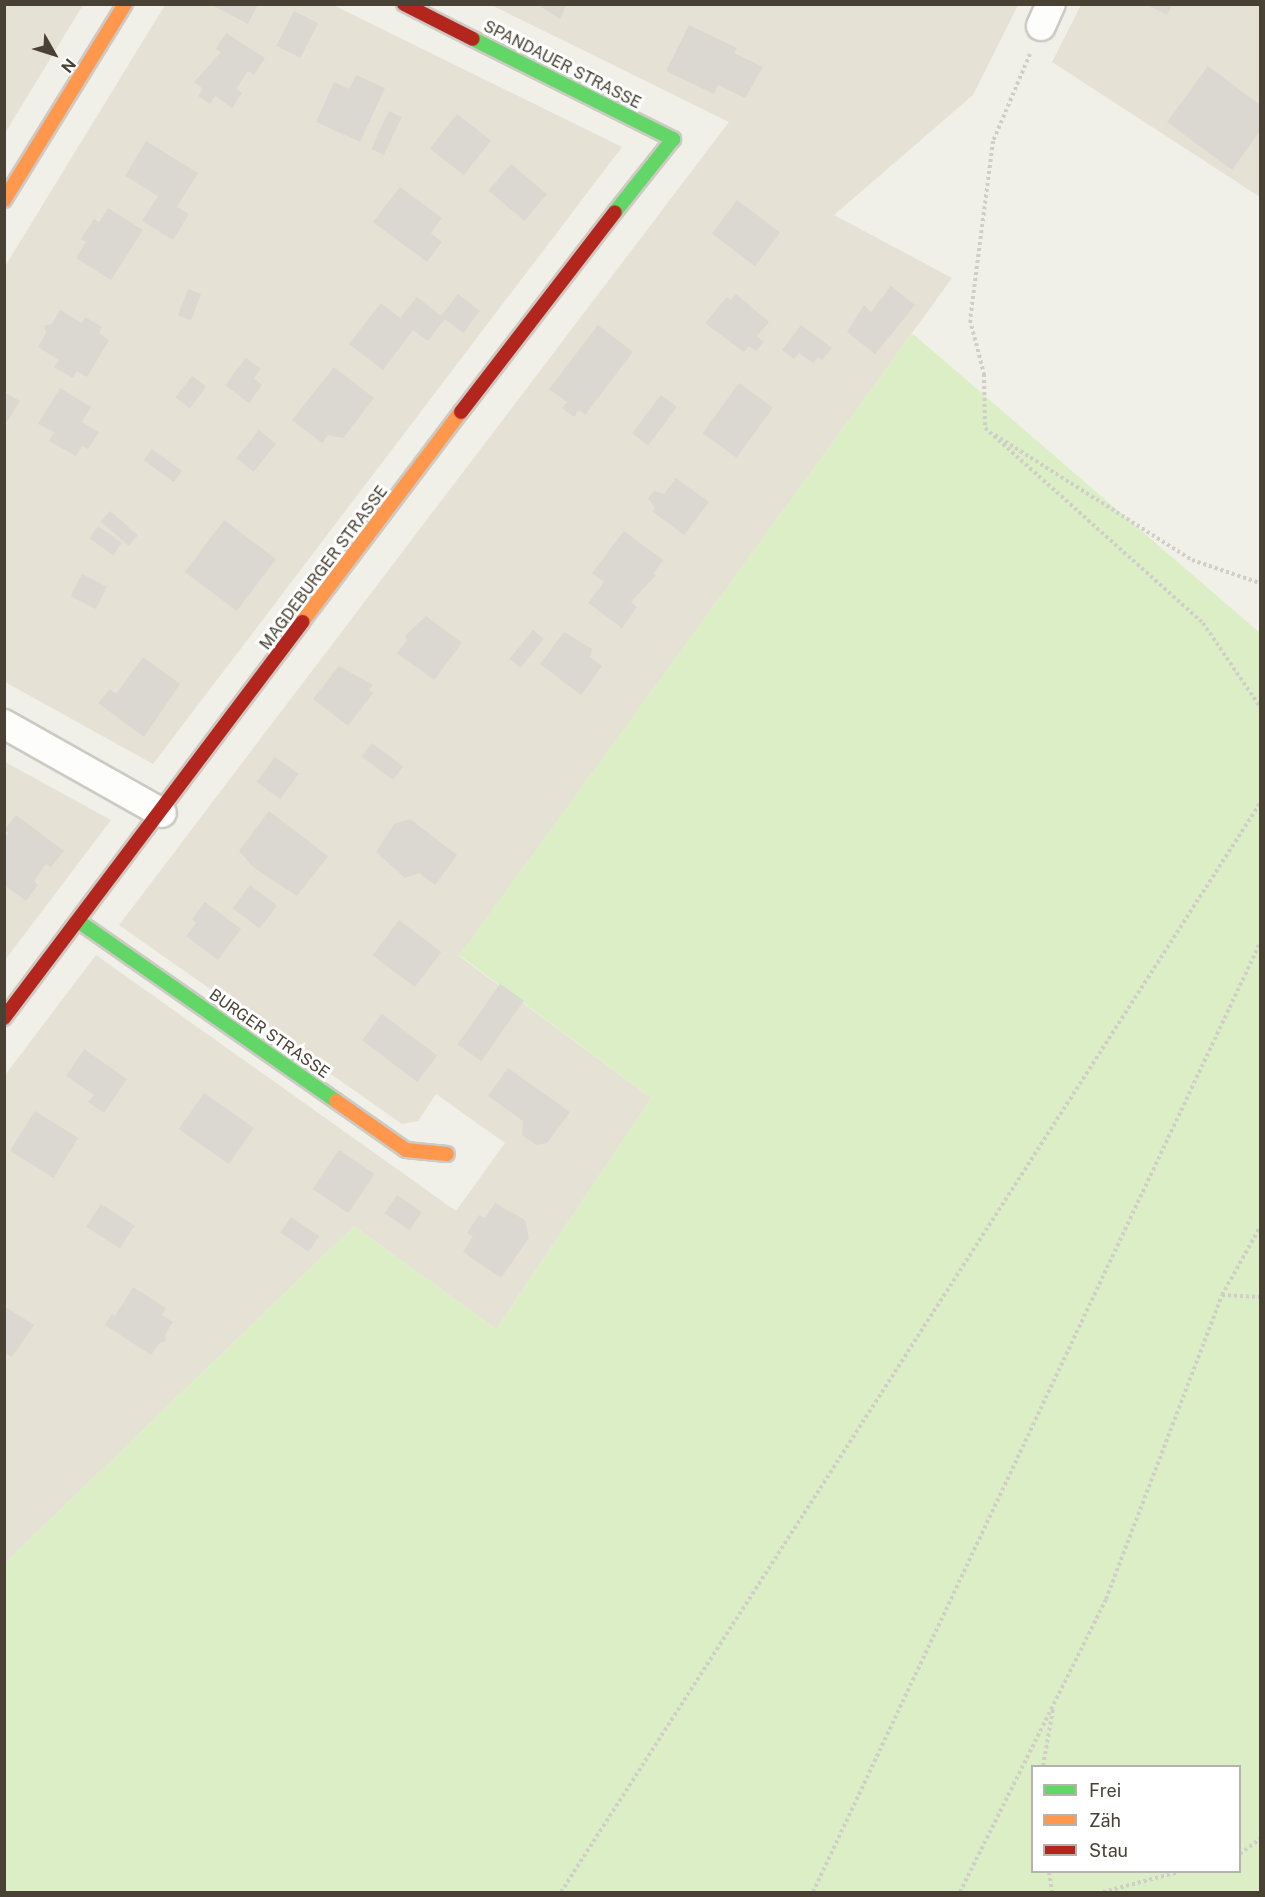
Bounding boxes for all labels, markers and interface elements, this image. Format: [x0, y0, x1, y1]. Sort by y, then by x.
street label: SPANDAUER STRASSE [480, 17, 644, 113]
north arrow [24, 24, 84, 84]
text: N [57, 55, 80, 76]
street label: MAGDEBURGER STRASSE [256, 482, 392, 654]
street label: BURGER STRASSE [205, 985, 333, 1083]
legend [1031, 1765, 1241, 1873]
text: Frei [1089, 1780, 1121, 1801]
text: Zäh [1089, 1810, 1121, 1831]
text: Stau [1089, 1840, 1128, 1861]

